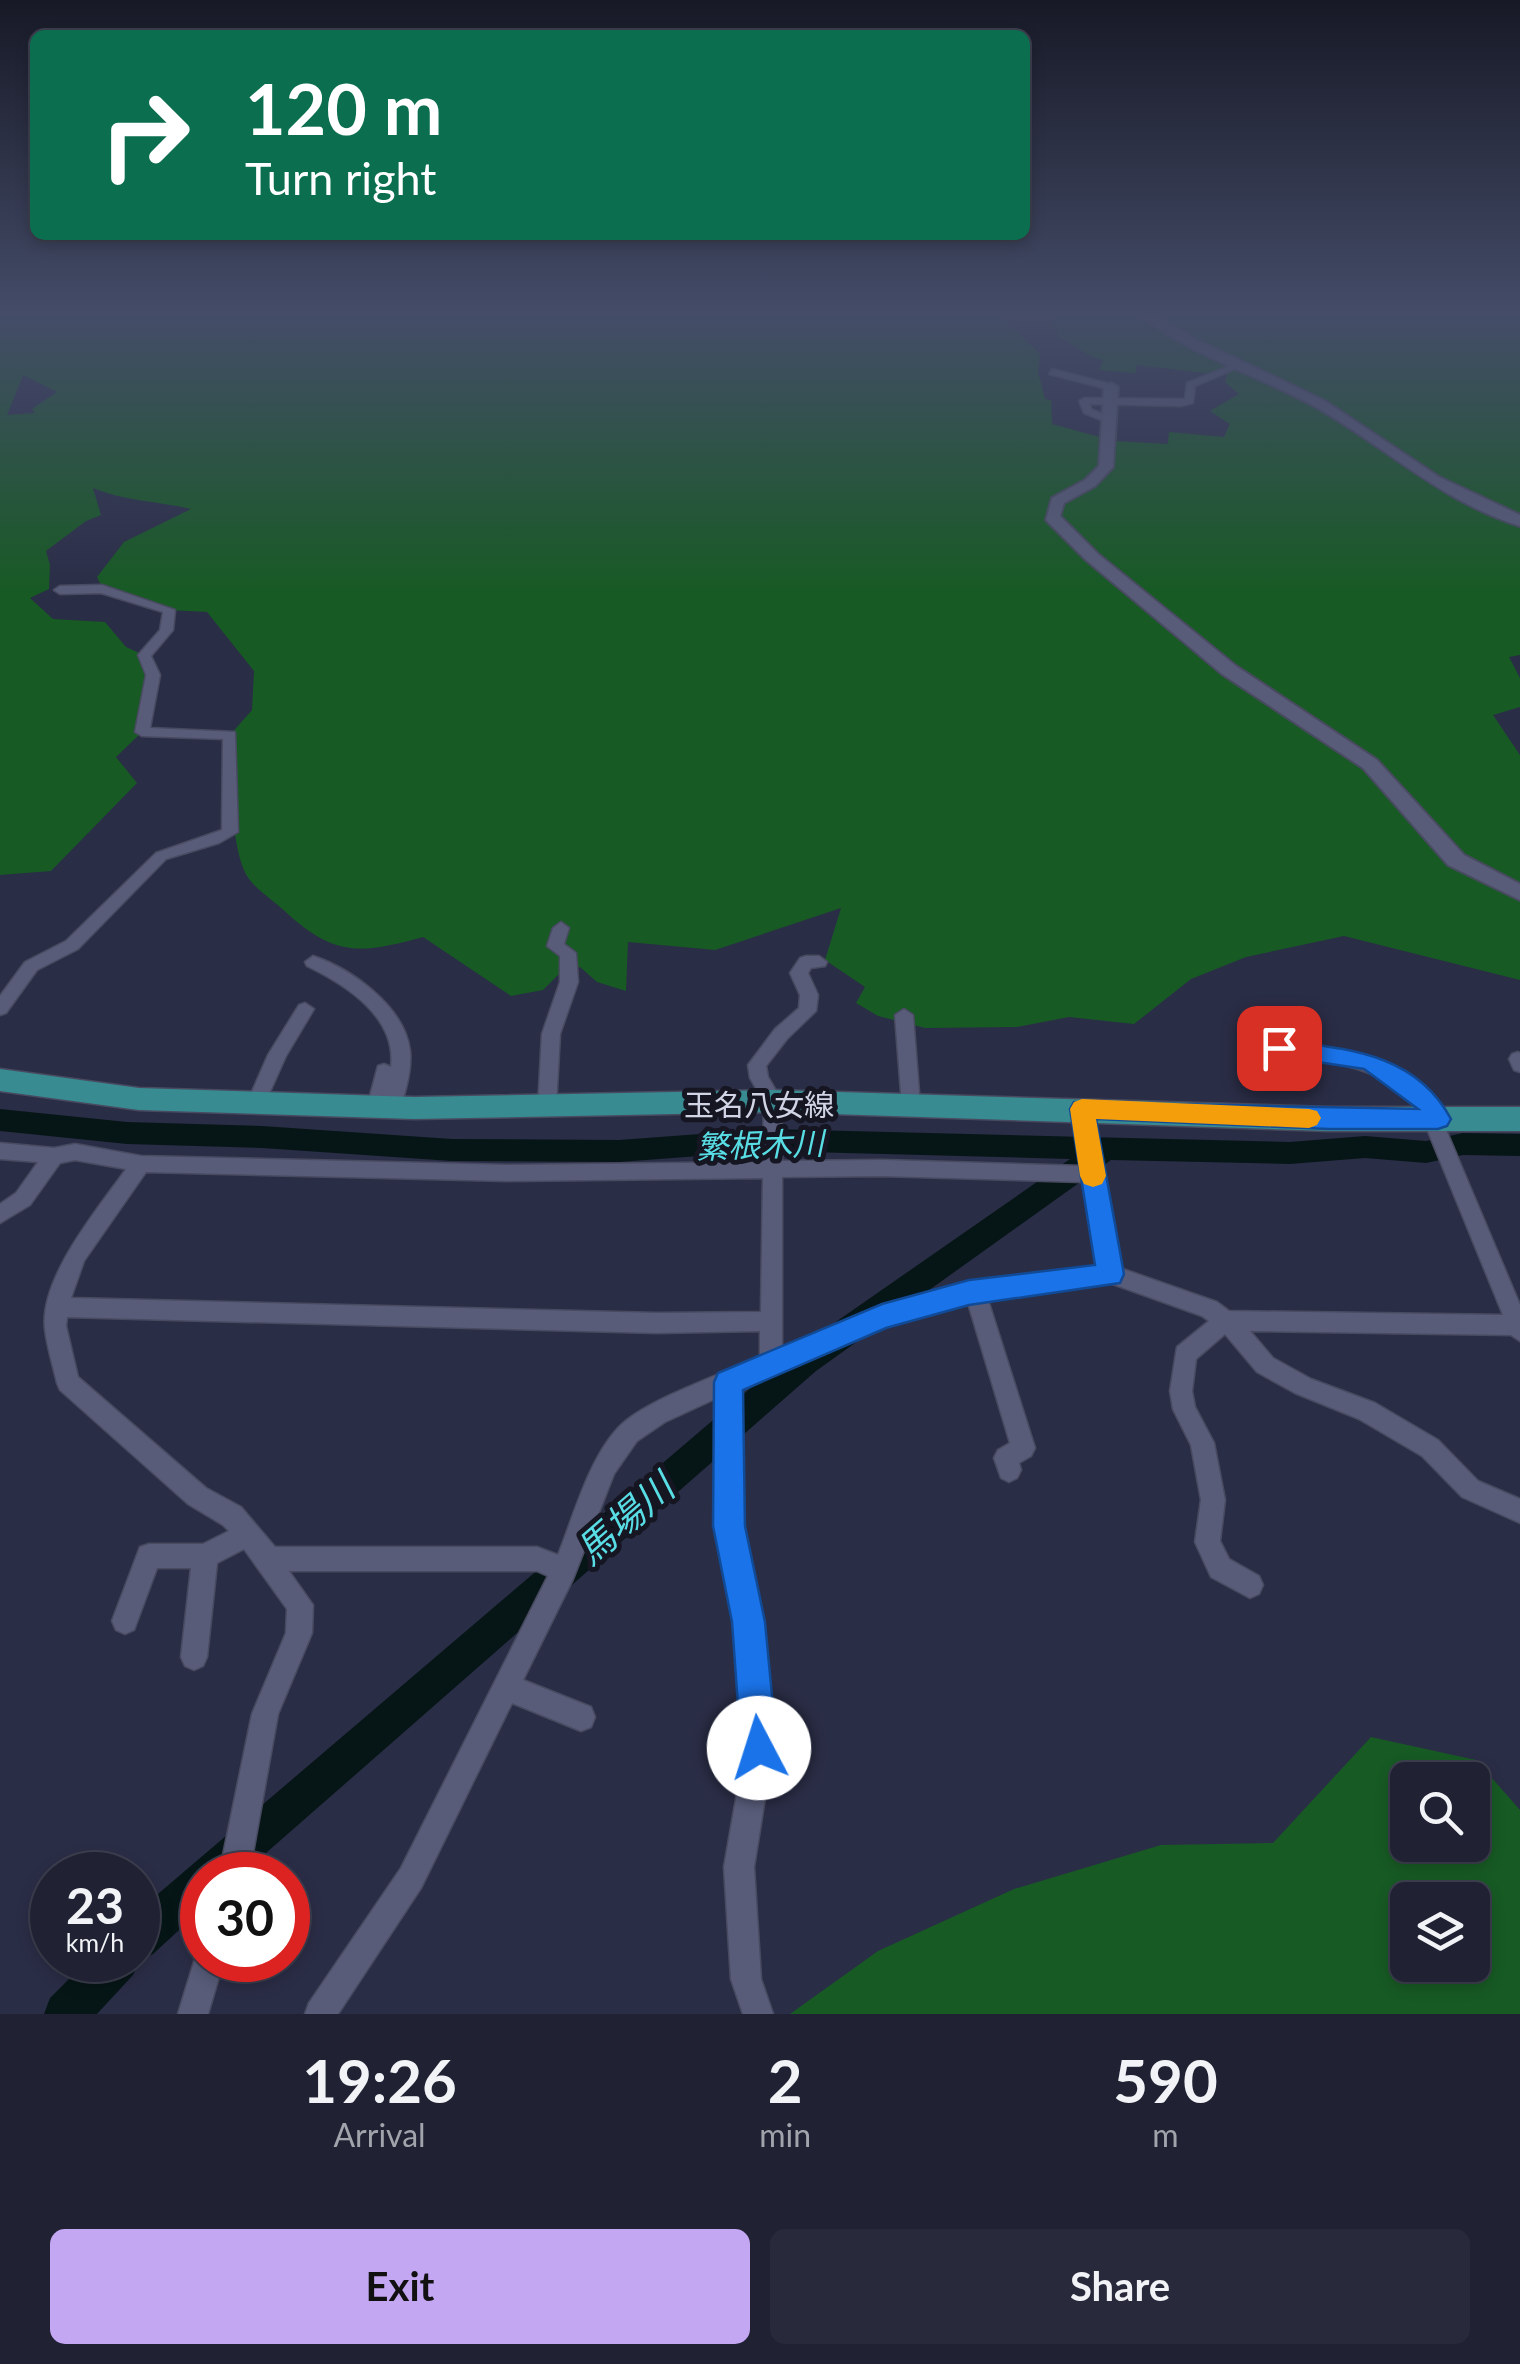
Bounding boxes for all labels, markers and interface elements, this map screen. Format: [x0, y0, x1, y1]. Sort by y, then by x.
text: 120 m [245, 66, 442, 150]
icon: right [80, 70, 210, 200]
text: Turn right [245, 151, 436, 205]
pin [1237, 1006, 1322, 1091]
icon: arrive [1252, 1021, 1307, 1076]
street label: 玉名八女線 [684, 1086, 834, 1122]
water label: 繁根木川 [695, 1122, 828, 1166]
water label: 馬場川 [566, 1461, 685, 1573]
position arrow [707, 1696, 811, 1800]
map controls [1390, 1762, 1490, 1982]
button: search [1390, 1762, 1490, 1862]
speed limit sign: 30 [180, 1852, 310, 1982]
text: 23 [66, 1875, 124, 1935]
button: layers [1390, 1882, 1490, 1982]
text: km/h [66, 1927, 124, 1957]
text: 19:26 [302, 2044, 457, 2116]
text: 2 [768, 2044, 803, 2116]
text: 590 [1113, 2044, 1218, 2116]
text: Arrival [333, 2115, 426, 2154]
text: min [759, 2115, 811, 2154]
text: m [1152, 2115, 1179, 2154]
button: Exit [50, 2229, 750, 2344]
button: Share [770, 2229, 1470, 2344]

